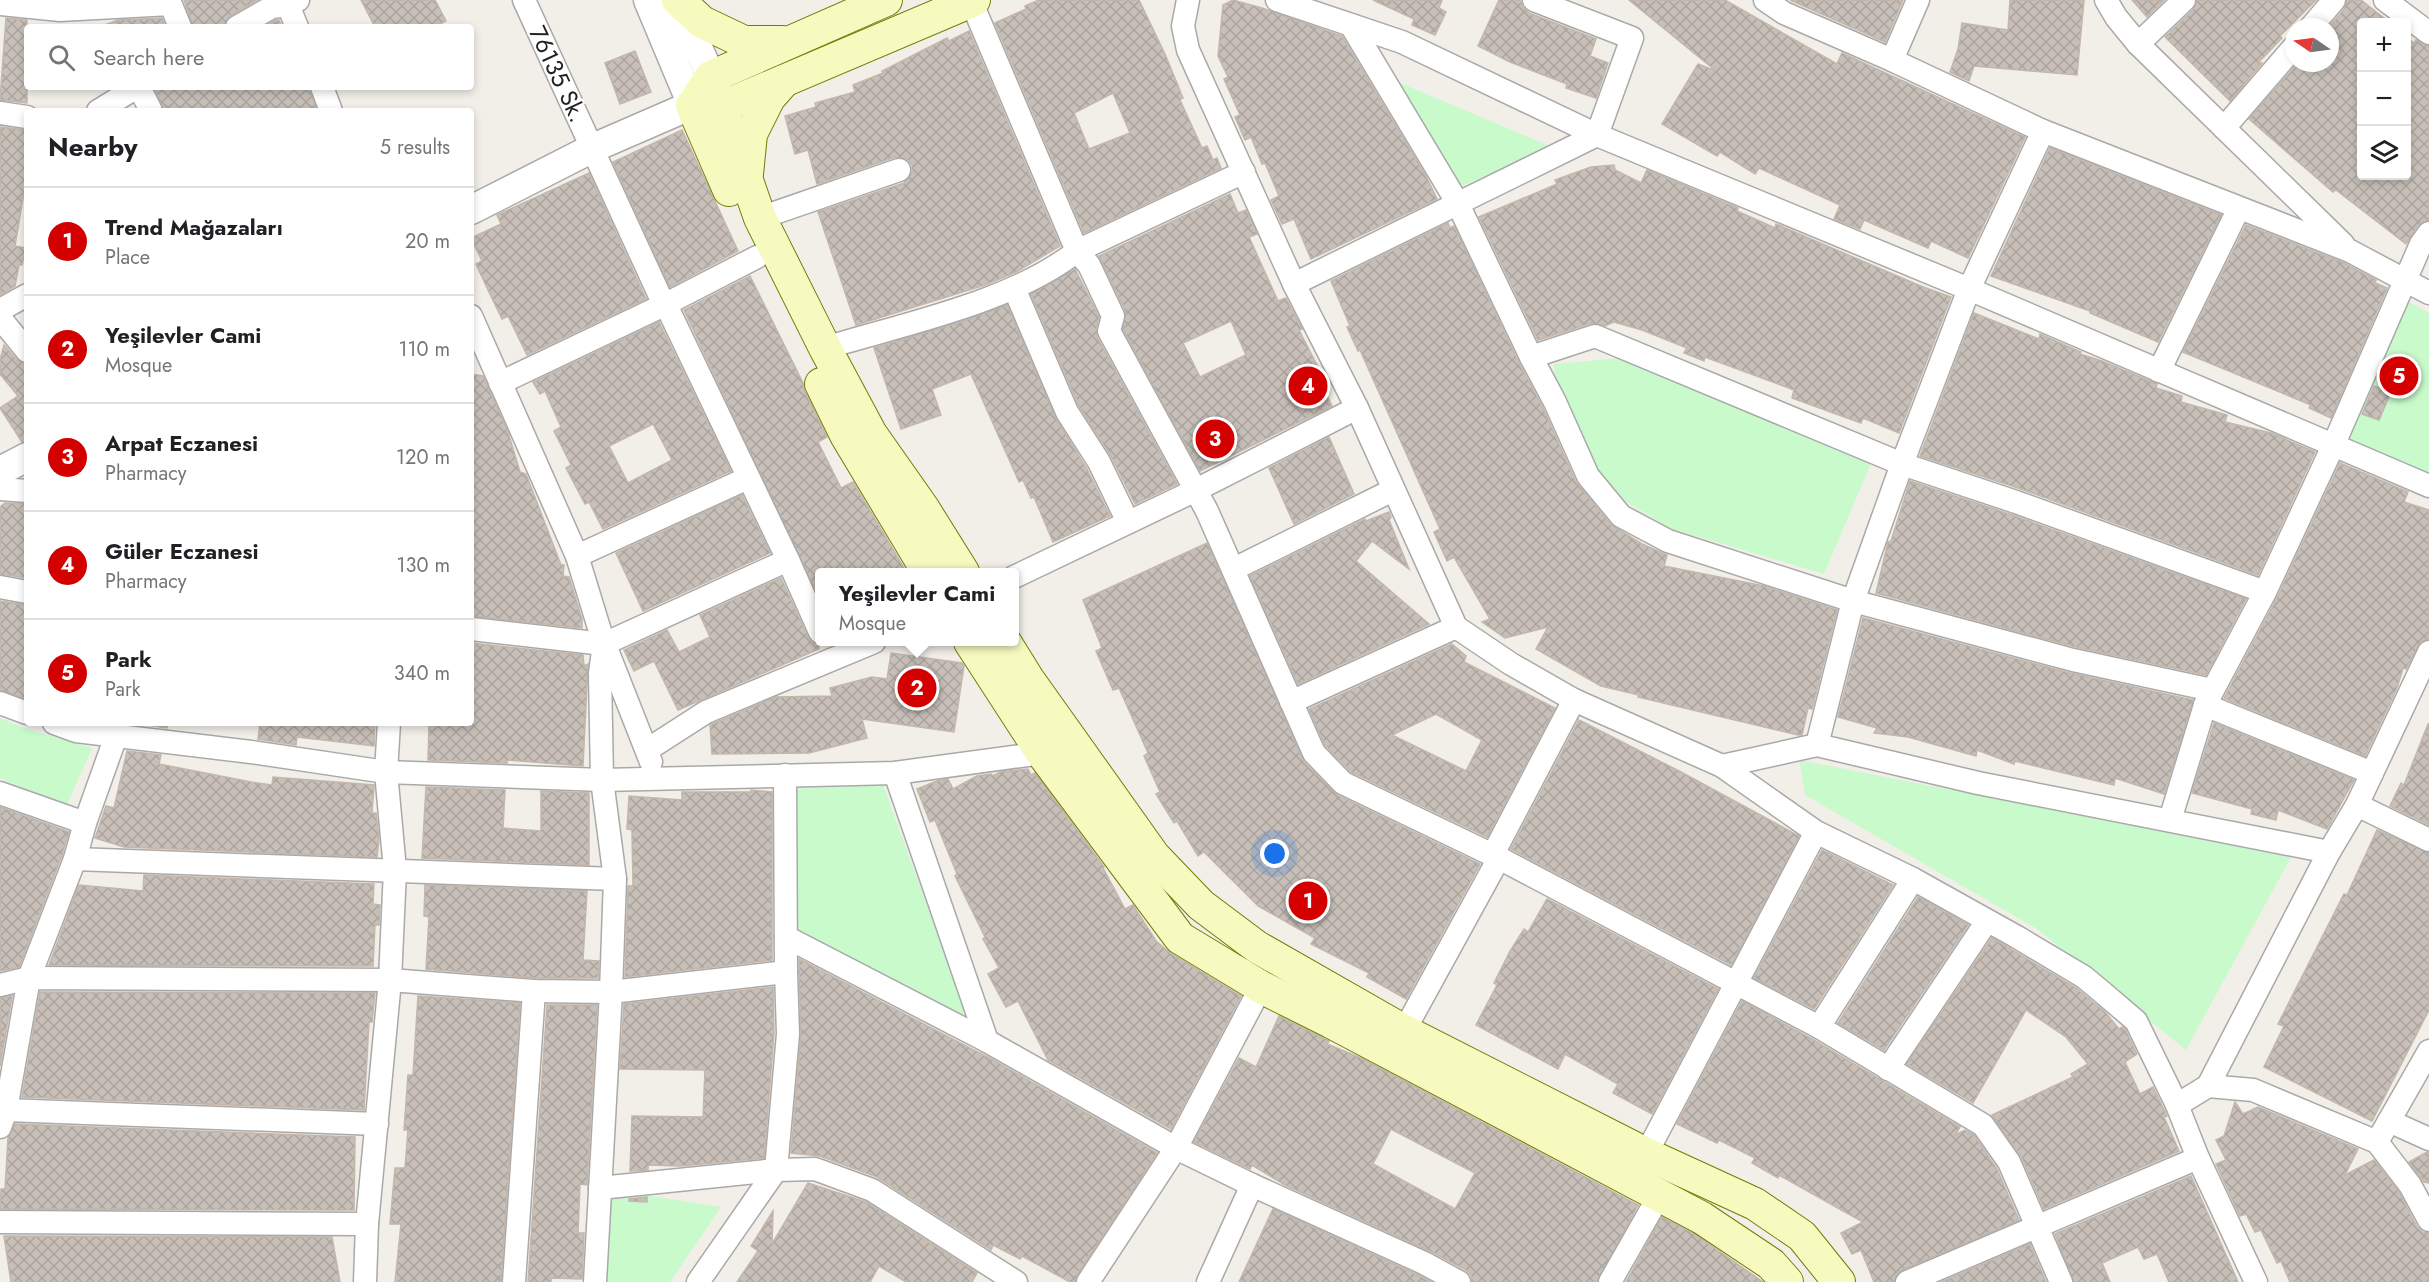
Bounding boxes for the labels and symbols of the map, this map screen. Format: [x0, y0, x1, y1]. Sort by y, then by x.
north arrow [2285, 18, 2339, 72]
street label: 76135 Sk. [520, 20, 596, 128]
pin: 5 [2380, 354, 2418, 398]
pin: 4 [1288, 364, 1328, 408]
pin: 3 [1196, 416, 1234, 462]
pin: 2 [898, 666, 936, 710]
your location [1260, 839, 1289, 868]
pin: 1 [1288, 878, 1328, 924]

